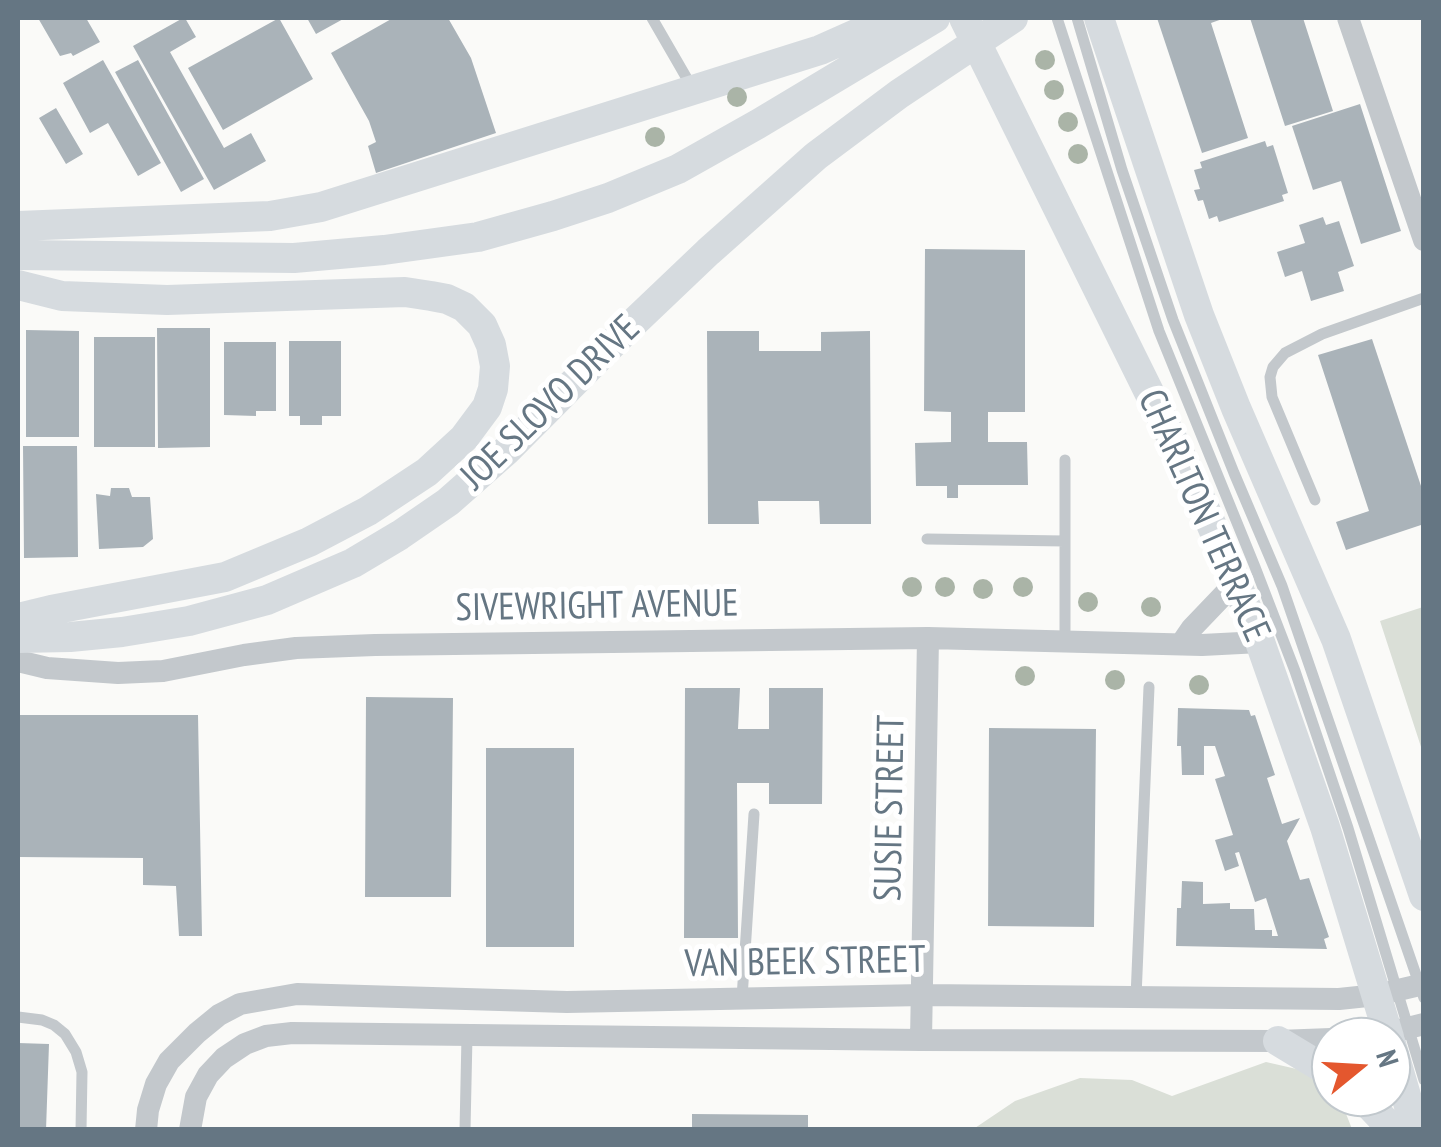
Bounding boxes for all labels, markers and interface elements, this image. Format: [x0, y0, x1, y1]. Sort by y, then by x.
street label: JOE SLOVO DRIVE [452, 306, 650, 500]
street label: CHARLTON TERRACE [1127, 383, 1279, 649]
street label: SIVEWRIGHT AVENUE [455, 582, 739, 632]
street label: SUSIE STREET [867, 714, 915, 902]
street label: VAN BEEK STREET [684, 938, 926, 988]
north arrow [1311, 1017, 1411, 1117]
text: N [1368, 1045, 1408, 1071]

